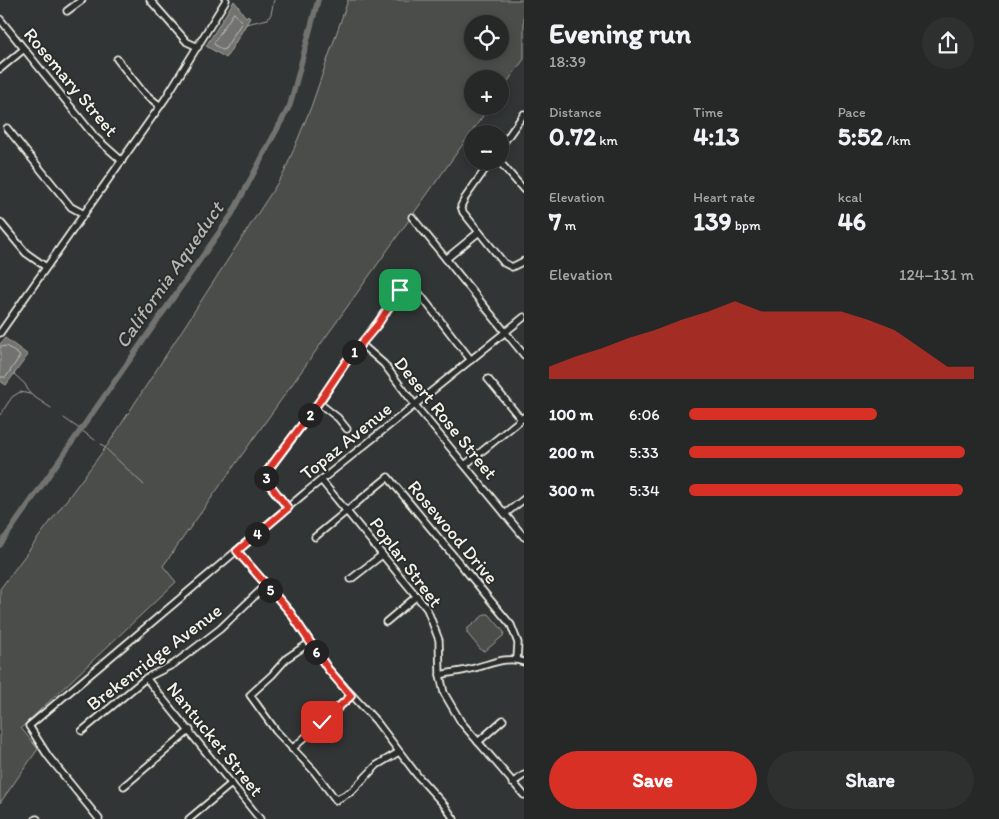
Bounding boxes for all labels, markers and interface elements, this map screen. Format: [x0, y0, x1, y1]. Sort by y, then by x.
map controls [464, 15, 509, 170]
button: locate [464, 15, 509, 60]
text: Evening run [549, 16, 691, 50]
button: share [922, 17, 974, 69]
street label: Rosemary Street [19, 23, 123, 141]
text: 18:39 [549, 52, 586, 71]
button: + [464, 70, 509, 115]
text: Distance [549, 104, 601, 121]
text: Time [693, 104, 723, 121]
text: Pace [838, 104, 866, 121]
text: 0.72 [549, 121, 596, 151]
text: 4:13 [693, 121, 740, 151]
text: 5:52 [838, 121, 883, 151]
button: − [464, 125, 509, 170]
text: km [596, 132, 618, 149]
text: /km [883, 132, 911, 149]
text: Elevation [549, 189, 605, 206]
text: Heart rate [693, 189, 755, 206]
text: kcal [838, 189, 863, 206]
water label: California Aqueduct [110, 195, 230, 353]
text: 7 [549, 206, 561, 236]
text: 139 [693, 206, 732, 236]
text: 46 [838, 206, 866, 236]
text: m [561, 217, 576, 234]
text: bpm [732, 217, 761, 234]
text: Elevation [549, 265, 613, 284]
text: 124–131 m [899, 265, 974, 284]
pin [379, 269, 421, 311]
icon: arrive [386, 276, 414, 304]
pin: 1 [342, 340, 366, 364]
text: 1 [351, 344, 358, 361]
street label: Desert Rose Street [389, 352, 503, 484]
street label: Topaz Avenue [296, 397, 396, 485]
pin: 2 [298, 402, 322, 428]
text: 100 m [549, 405, 593, 424]
text: 6:06 [629, 405, 660, 424]
text: 2 [307, 407, 314, 424]
text: 200 m [549, 443, 594, 462]
text: 5:33 [629, 443, 659, 462]
pin: 3 [254, 466, 278, 490]
text: 3 [263, 470, 270, 487]
street label: Rosewood Drive [403, 475, 503, 589]
text: 300 m [549, 481, 595, 500]
text: 5:34 [629, 481, 660, 500]
street label: Poplar Street [365, 512, 447, 612]
pin: 4 [244, 522, 270, 546]
text: 4 [253, 526, 262, 543]
pin: 5 [258, 578, 282, 602]
text: 5 [267, 582, 274, 599]
street label: Brekenridge Avenue [82, 599, 226, 715]
pin: 6 [304, 640, 328, 664]
text: 6 [313, 644, 320, 661]
street label: Nantucket Street [162, 677, 268, 801]
pin [301, 701, 343, 743]
icon: check [308, 708, 336, 736]
button: Save [549, 751, 757, 809]
button: Share [767, 751, 974, 809]

